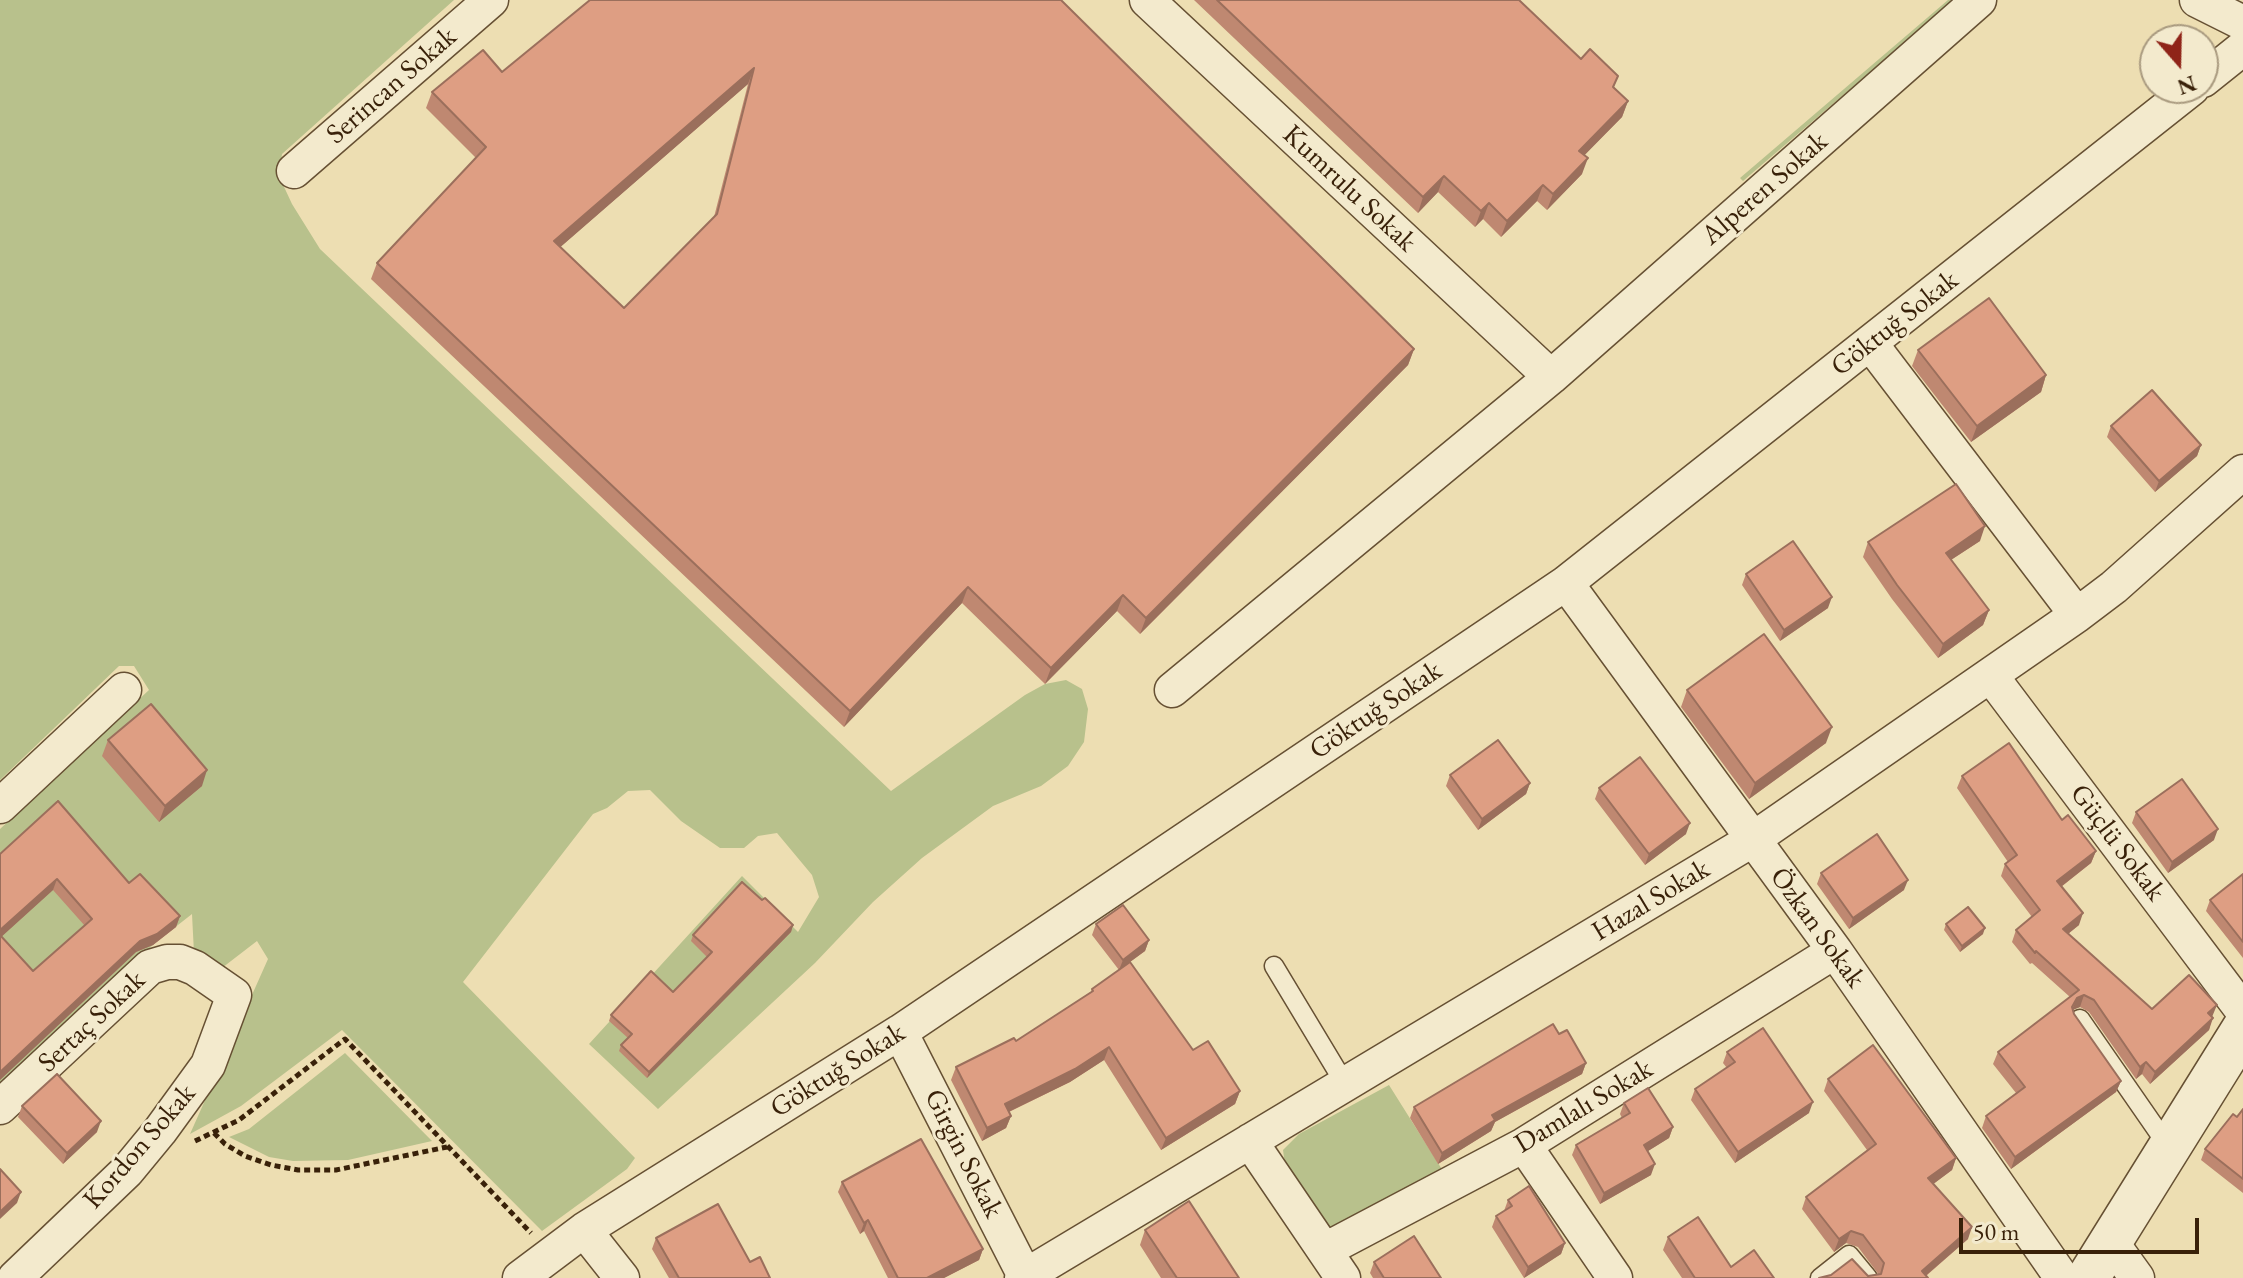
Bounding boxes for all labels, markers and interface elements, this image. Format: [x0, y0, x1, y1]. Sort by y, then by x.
street label: Serincan Sokak [320, 20, 464, 152]
north arrow [2139, 24, 2219, 104]
text: N [2173, 68, 2200, 102]
street label: Kumrulu Sokak [1275, 119, 1423, 259]
street label: Alperen Sokak [1695, 125, 1835, 253]
street label: Göktuğ Sokak [1825, 264, 1965, 384]
street label: Göktuğ Sokak [1304, 655, 1448, 767]
street label: Güçlü Sokak [2062, 778, 2172, 908]
street label: Hazal Sokak [1586, 853, 1716, 949]
street label: Özkan Sokak [1762, 861, 1872, 995]
street label: Sertaç Sokak [31, 964, 153, 1080]
street label: Göktuğ Sokak [765, 1016, 911, 1126]
street label: Damlalı Sokak [1509, 1053, 1659, 1161]
street label: Kordon Sokak [77, 1078, 203, 1216]
street label: Girgin Sokak [916, 1084, 1010, 1224]
scale bar [1963, 1202, 2203, 1252]
text: 50 m [1973, 1216, 2020, 1247]

